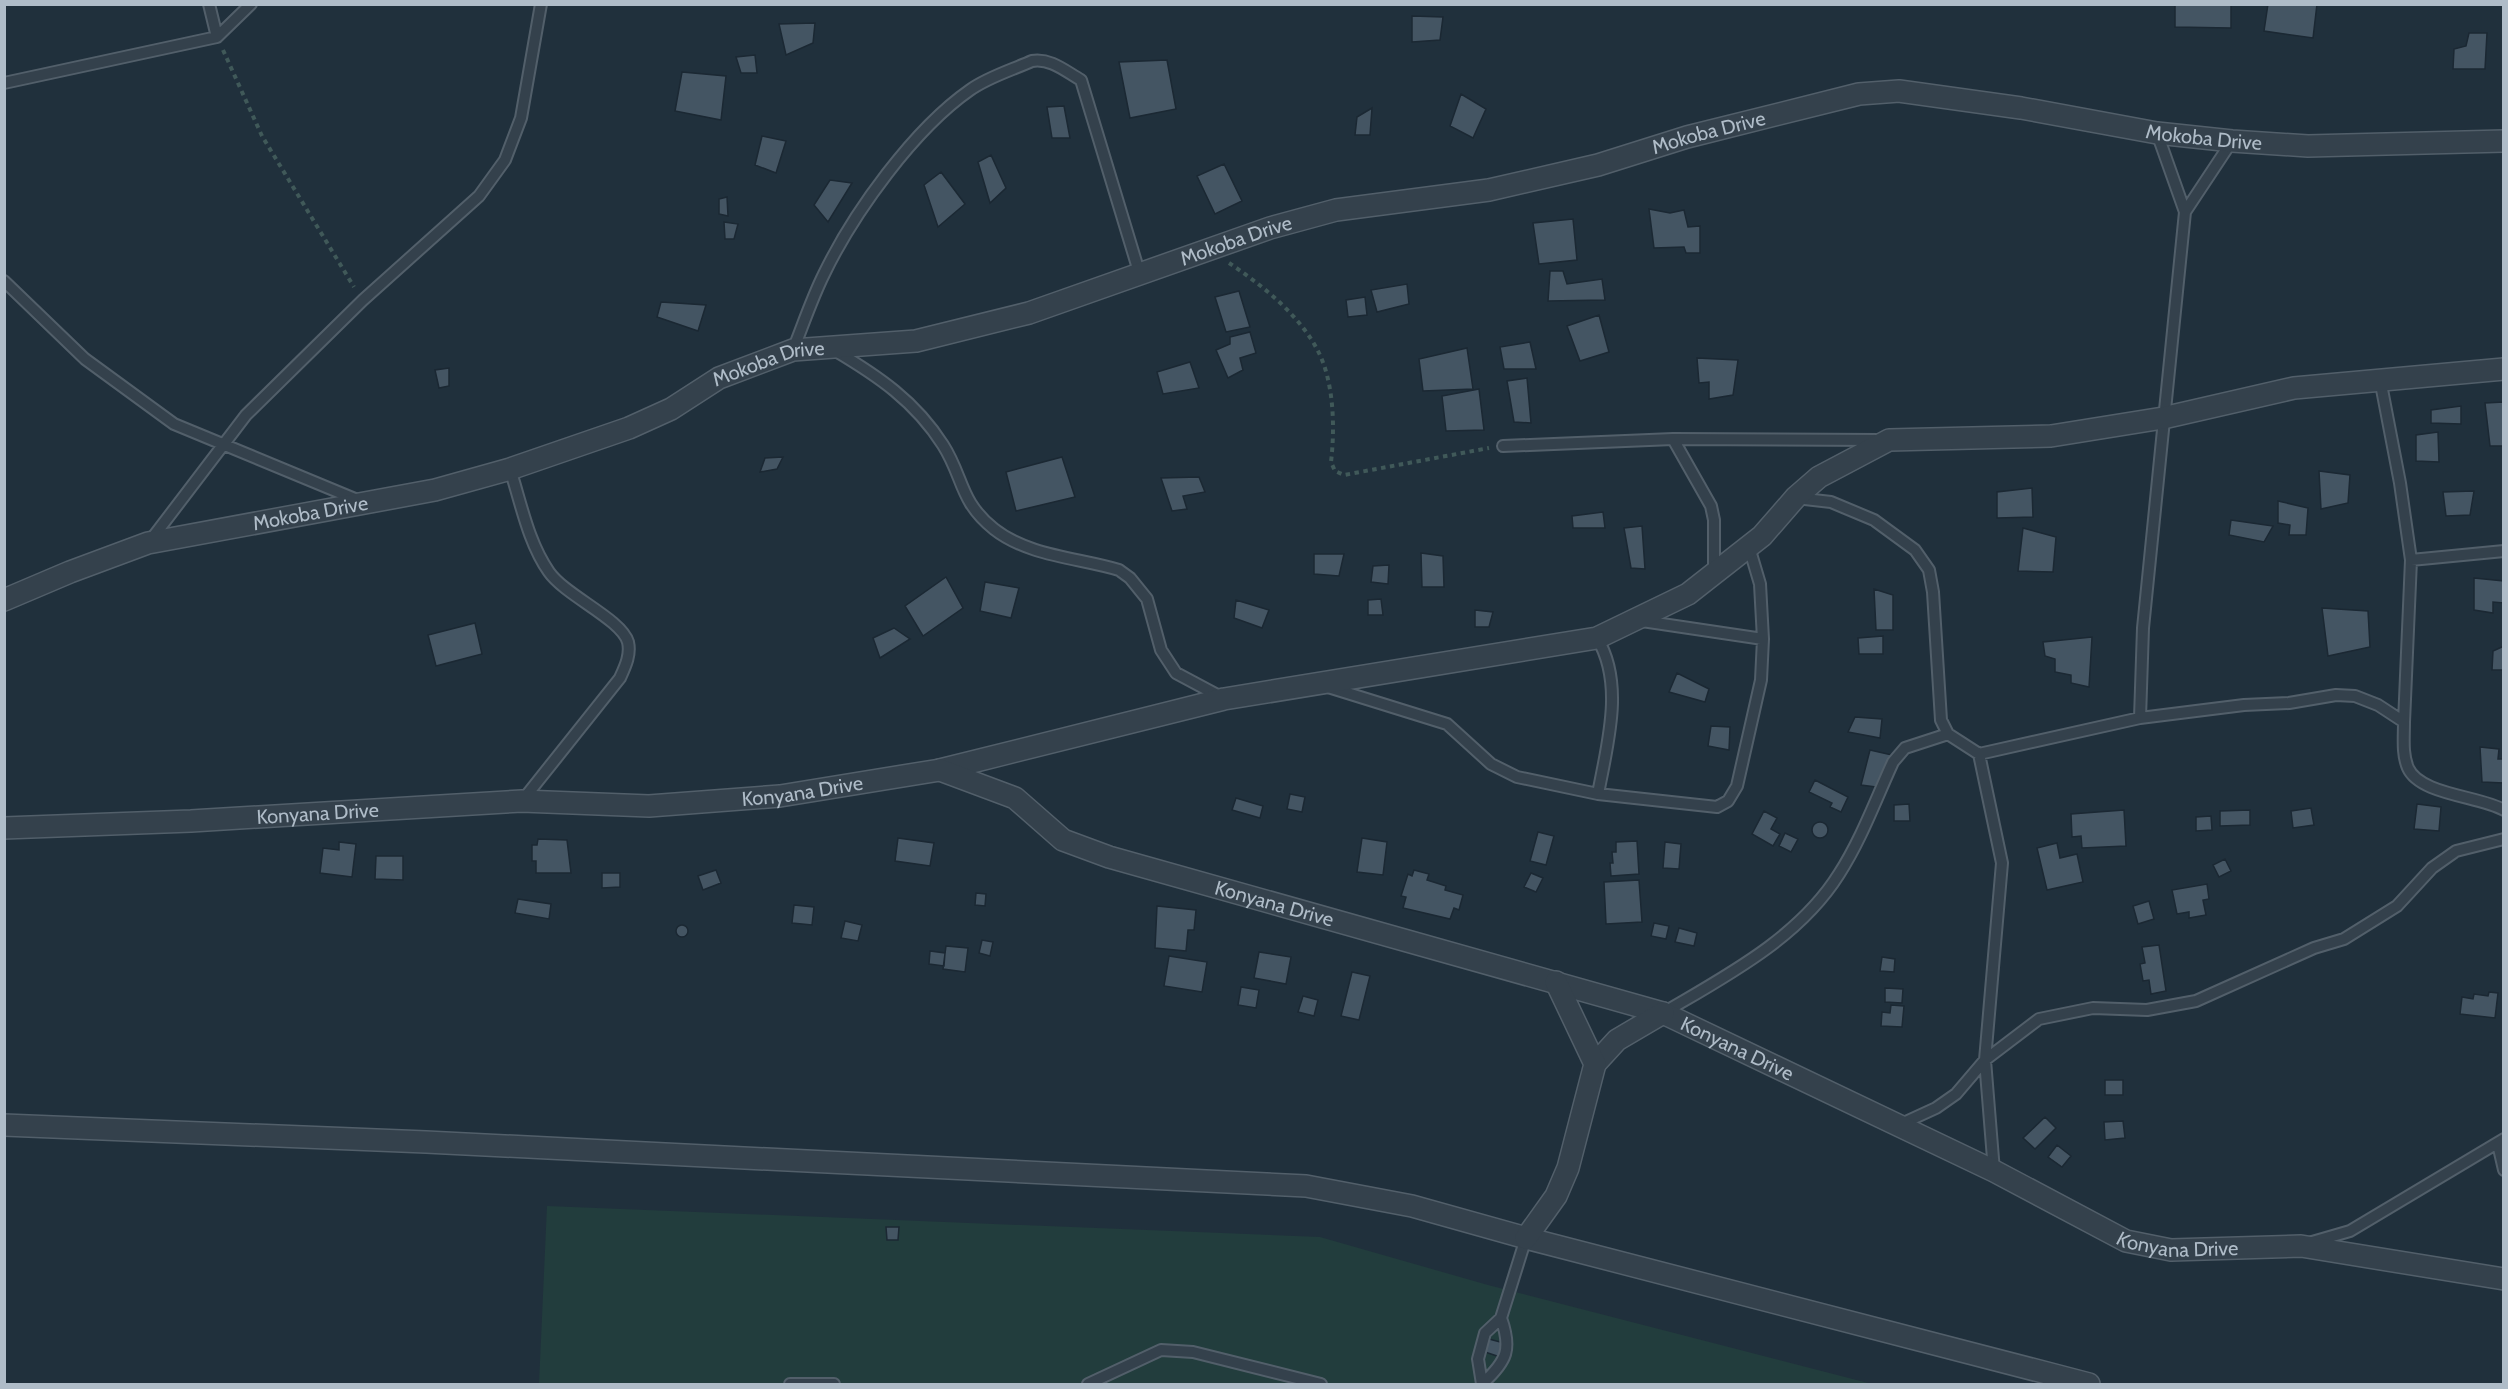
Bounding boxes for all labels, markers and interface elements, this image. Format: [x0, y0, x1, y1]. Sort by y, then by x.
street label: Mokoba Drive [1649, 106, 1768, 159]
street label: Mokoba Drive [2144, 119, 2263, 155]
street label: Mokoba Drive [1177, 211, 1295, 271]
street label: Mokoba Drive [709, 336, 825, 391]
street label: Mokoba Drive [251, 491, 370, 535]
street label: Konyana Drive [741, 771, 865, 811]
street label: Konyana Drive [256, 798, 379, 829]
street label: Konyana Drive [1212, 875, 1337, 932]
street label: Konyana Drive [1677, 1011, 1798, 1086]
street label: Konyana Drive [2112, 1226, 2239, 1262]

